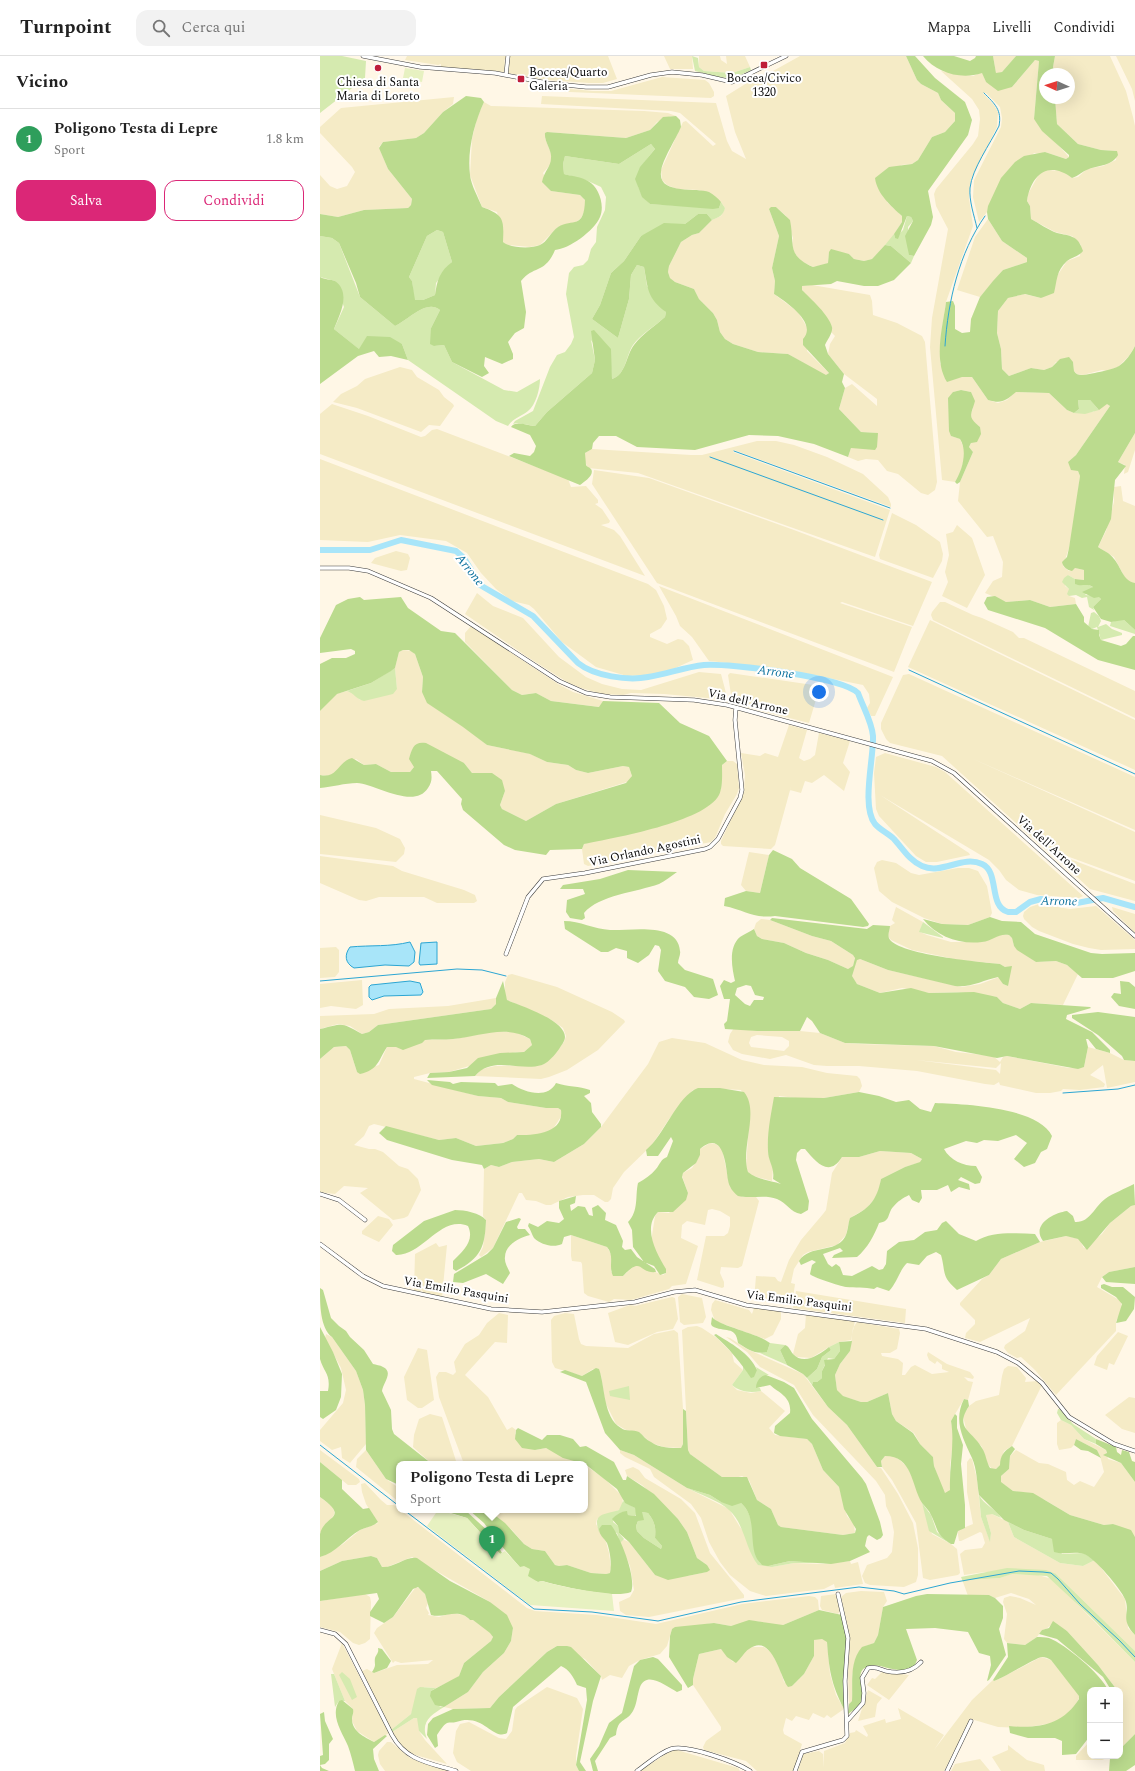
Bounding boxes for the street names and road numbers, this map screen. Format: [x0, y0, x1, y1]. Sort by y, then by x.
street label: Via dell'Arrone [706, 684, 790, 721]
street label: Via dell'Arrone [1012, 811, 1086, 880]
street label: Via Orlando Agostini [587, 830, 703, 872]
street label: Via Emilio Pasquini [402, 1271, 510, 1309]
street label: Via Emilio Pasquini [745, 1285, 853, 1317]

